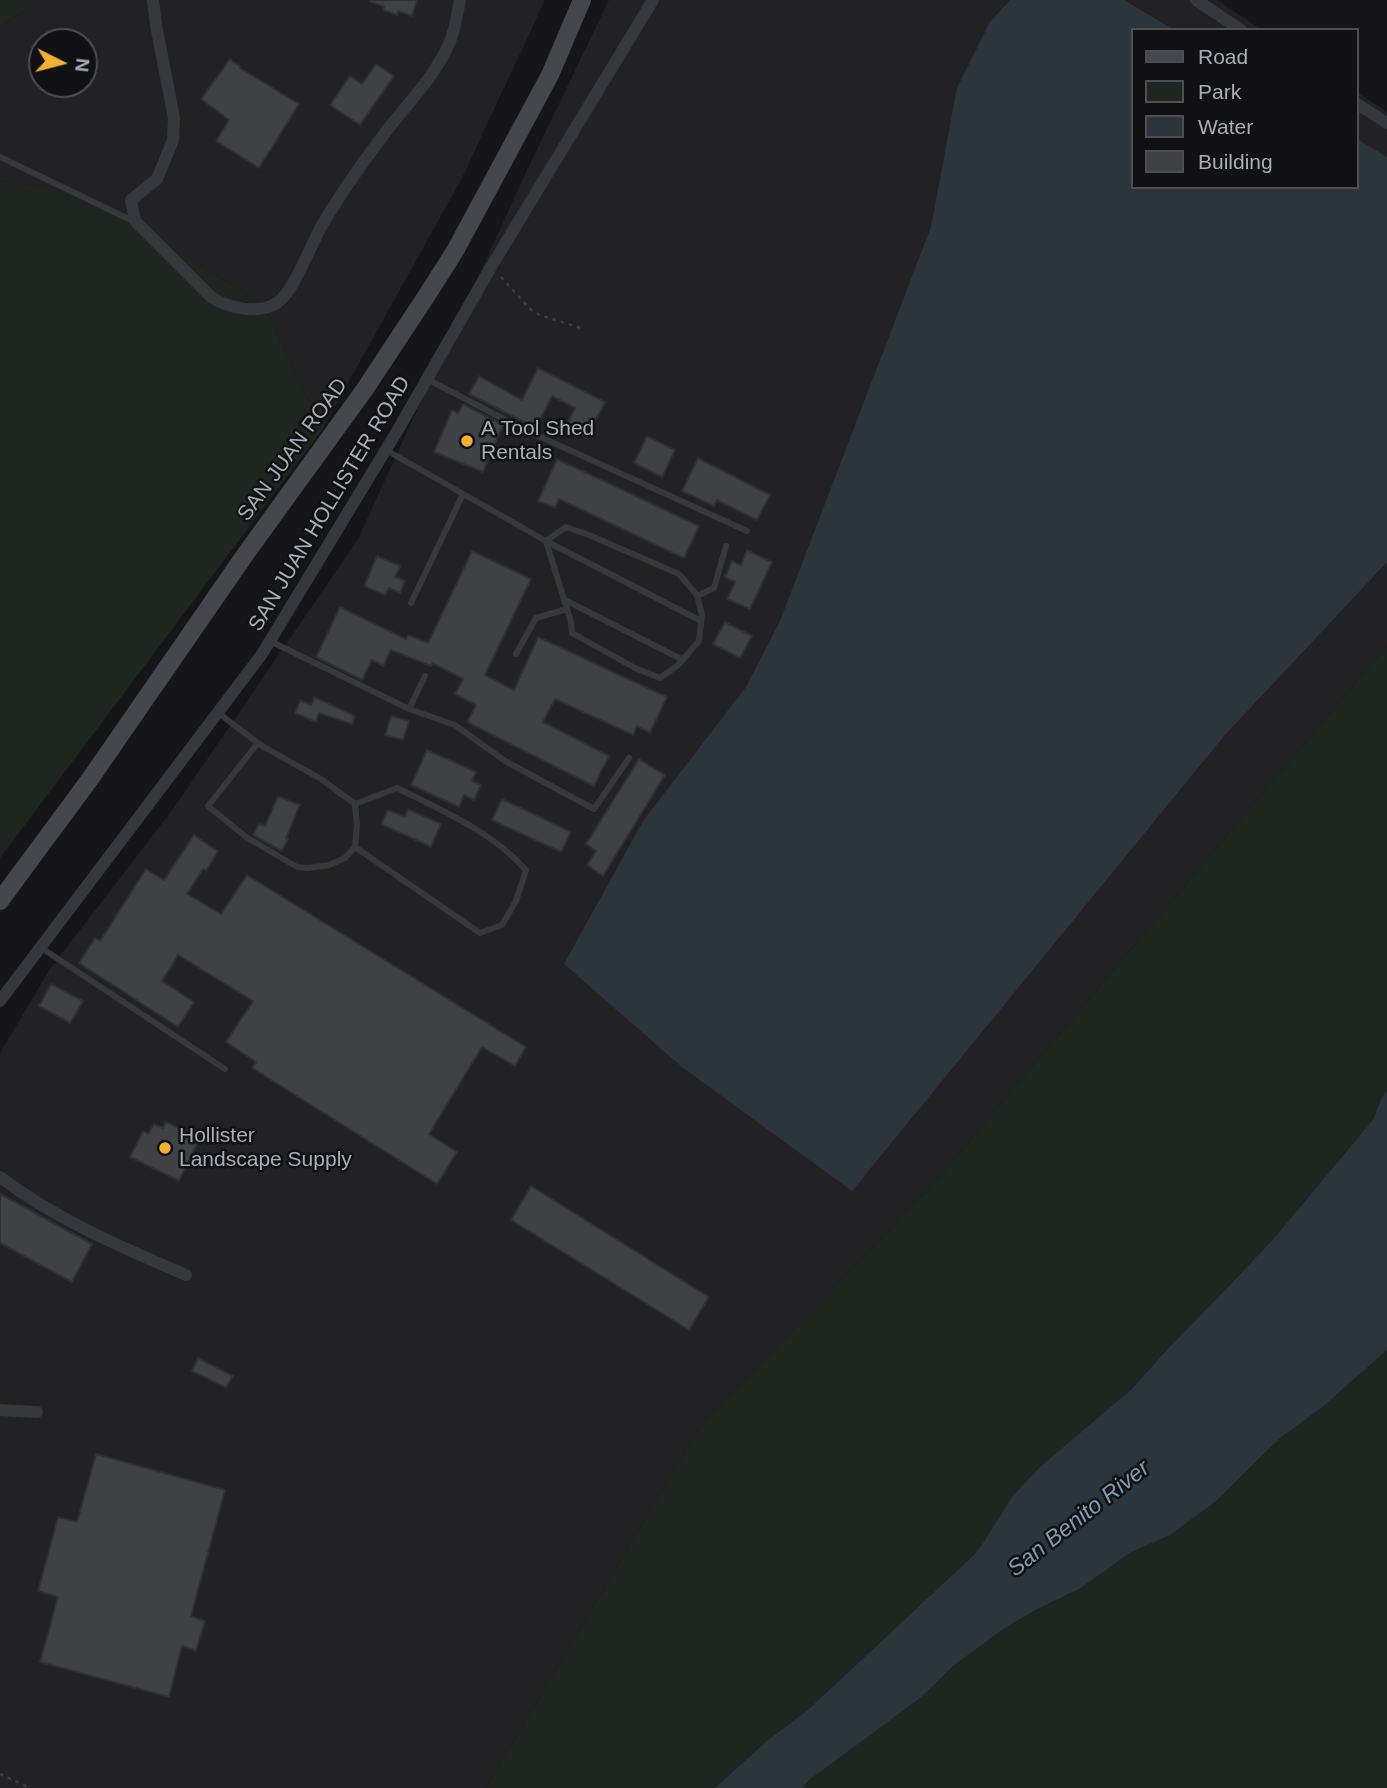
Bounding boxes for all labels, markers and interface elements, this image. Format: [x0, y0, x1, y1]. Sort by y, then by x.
north arrow [28, 28, 98, 98]
legend [1132, 28, 1359, 189]
text: Road [1198, 45, 1248, 68]
text: N [71, 57, 94, 73]
text: Park [1198, 80, 1241, 103]
text: Water [1198, 115, 1253, 138]
text: Building [1198, 150, 1273, 173]
street label: SAN JUAN HOLLISTER ROAD [244, 372, 416, 636]
street label: SAN JUAN ROAD [233, 374, 353, 526]
place label: A Tool Shed Rentals [481, 416, 594, 466]
marker: A Tool Shed Rentals [459, 433, 475, 449]
place label: Hollister Landscape Supply [179, 1123, 352, 1173]
marker: Hollister Landscape Supply [157, 1140, 173, 1156]
water label: San Benito River [1003, 1455, 1155, 1583]

